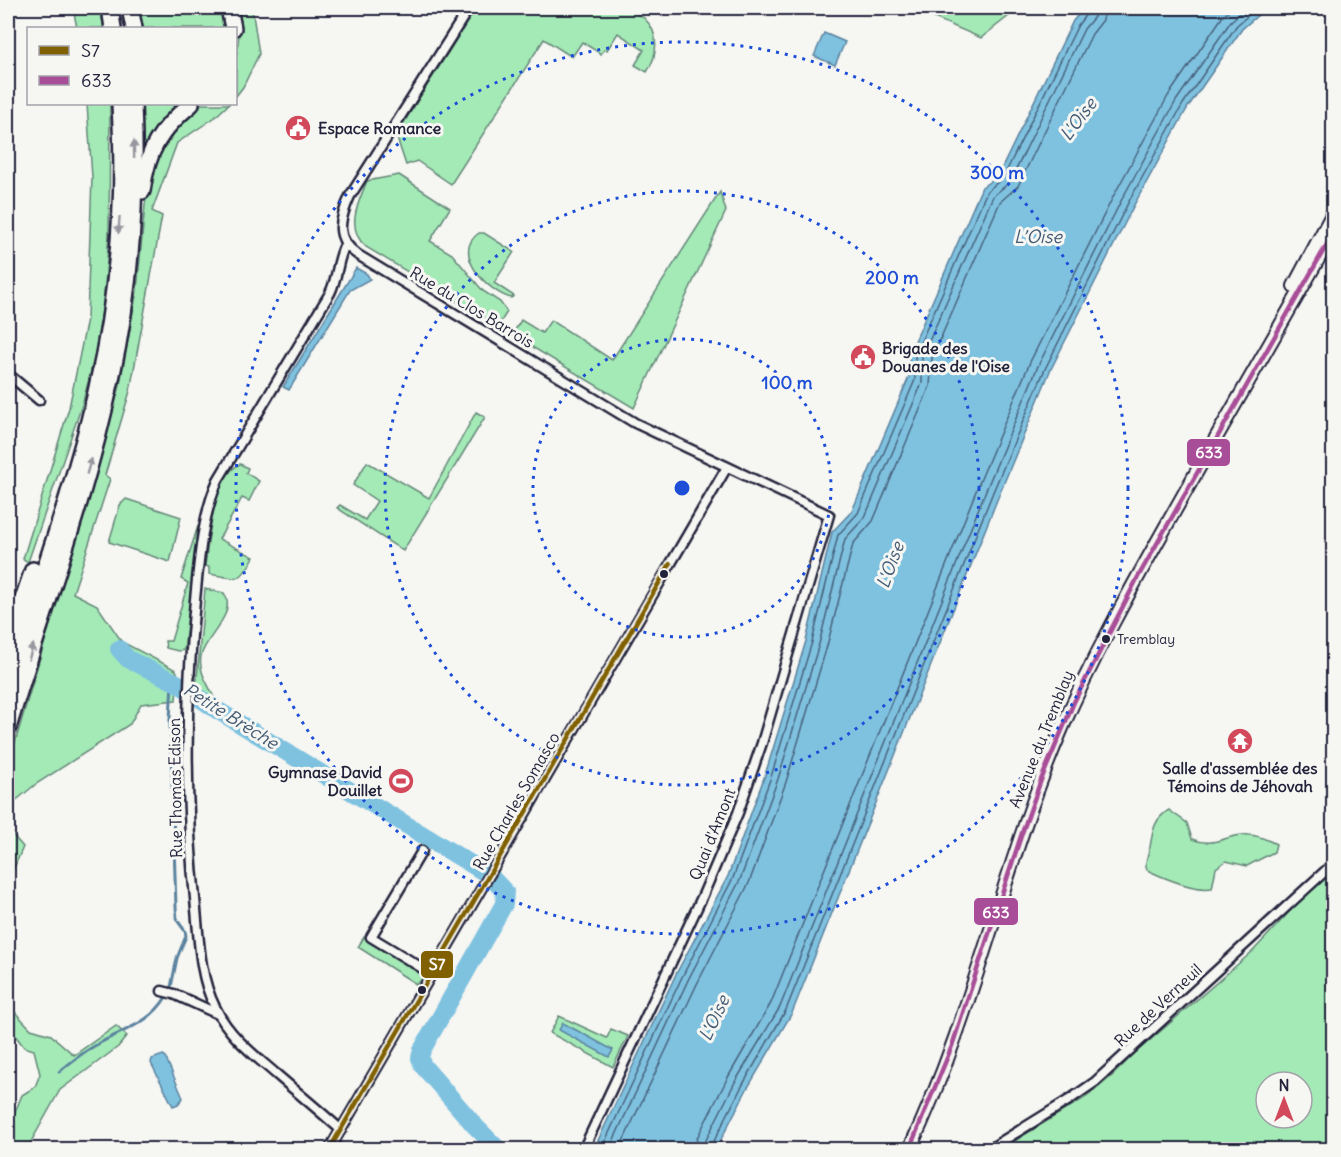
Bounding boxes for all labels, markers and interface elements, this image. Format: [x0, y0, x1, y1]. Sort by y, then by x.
legend [27, 27, 237, 105]
text: S7 [81, 39, 100, 62]
text: 633 [81, 69, 112, 92]
water label: L'Oise [1055, 92, 1102, 145]
public building icon: Espace Romance [283, 113, 313, 143]
place label: Espace Romance [318, 118, 441, 139]
one-way arrow [129, 140, 139, 159]
text: 300 m [970, 161, 1024, 184]
one-way arrow [115, 215, 124, 234]
water label: L’Oise [1014, 225, 1063, 248]
street label: Rue du Clos Barrois [406, 262, 538, 352]
text: 200 m [865, 266, 919, 289]
place label: Brigade des Douanes de l'Oise [882, 338, 1010, 376]
public building icon: Brigade des Douanes de l'Oise [848, 342, 878, 372]
text: 100 m [762, 371, 813, 394]
line badge: 633 [1186, 438, 1231, 467]
text: 633 [1195, 442, 1223, 462]
one-way arrow [85, 457, 94, 475]
centre of rings [672, 478, 692, 498]
water label: L'Oise [871, 538, 909, 591]
unlabelled marker [658, 568, 670, 580]
place label: Tremblay [1117, 630, 1175, 648]
marker: Tremblay [1100, 633, 1112, 645]
one-way arrow [27, 643, 36, 661]
street label: Avenue du Tremblay [1004, 667, 1078, 811]
water label: Petite Brèche [179, 678, 284, 755]
street label: Rue Thomas Edison [164, 718, 186, 858]
temple icon: Salle d'assemblée des Témoins de Jéhovah [1225, 726, 1255, 756]
street label: Rue Charles Somasco [468, 729, 564, 873]
place label: Salle d'assemblée des Témoins de Jéhovah [1163, 758, 1317, 796]
place label: Gymnase David Douillet [268, 762, 383, 800]
sports icon: Gymnase David Douillet [386, 766, 416, 796]
street label: Quai d'Amont [684, 784, 740, 883]
line badge: 633 [973, 897, 1019, 926]
text: 633 [982, 902, 1010, 922]
line badge: S7 [420, 950, 454, 979]
text: S7 [429, 954, 446, 974]
street label: Rue de Verneuil [1110, 959, 1206, 1051]
unlabelled marker [416, 984, 428, 996]
water label: L'Oise [694, 990, 735, 1044]
north arrow [1254, 1070, 1314, 1130]
text: N [1278, 1075, 1290, 1095]

